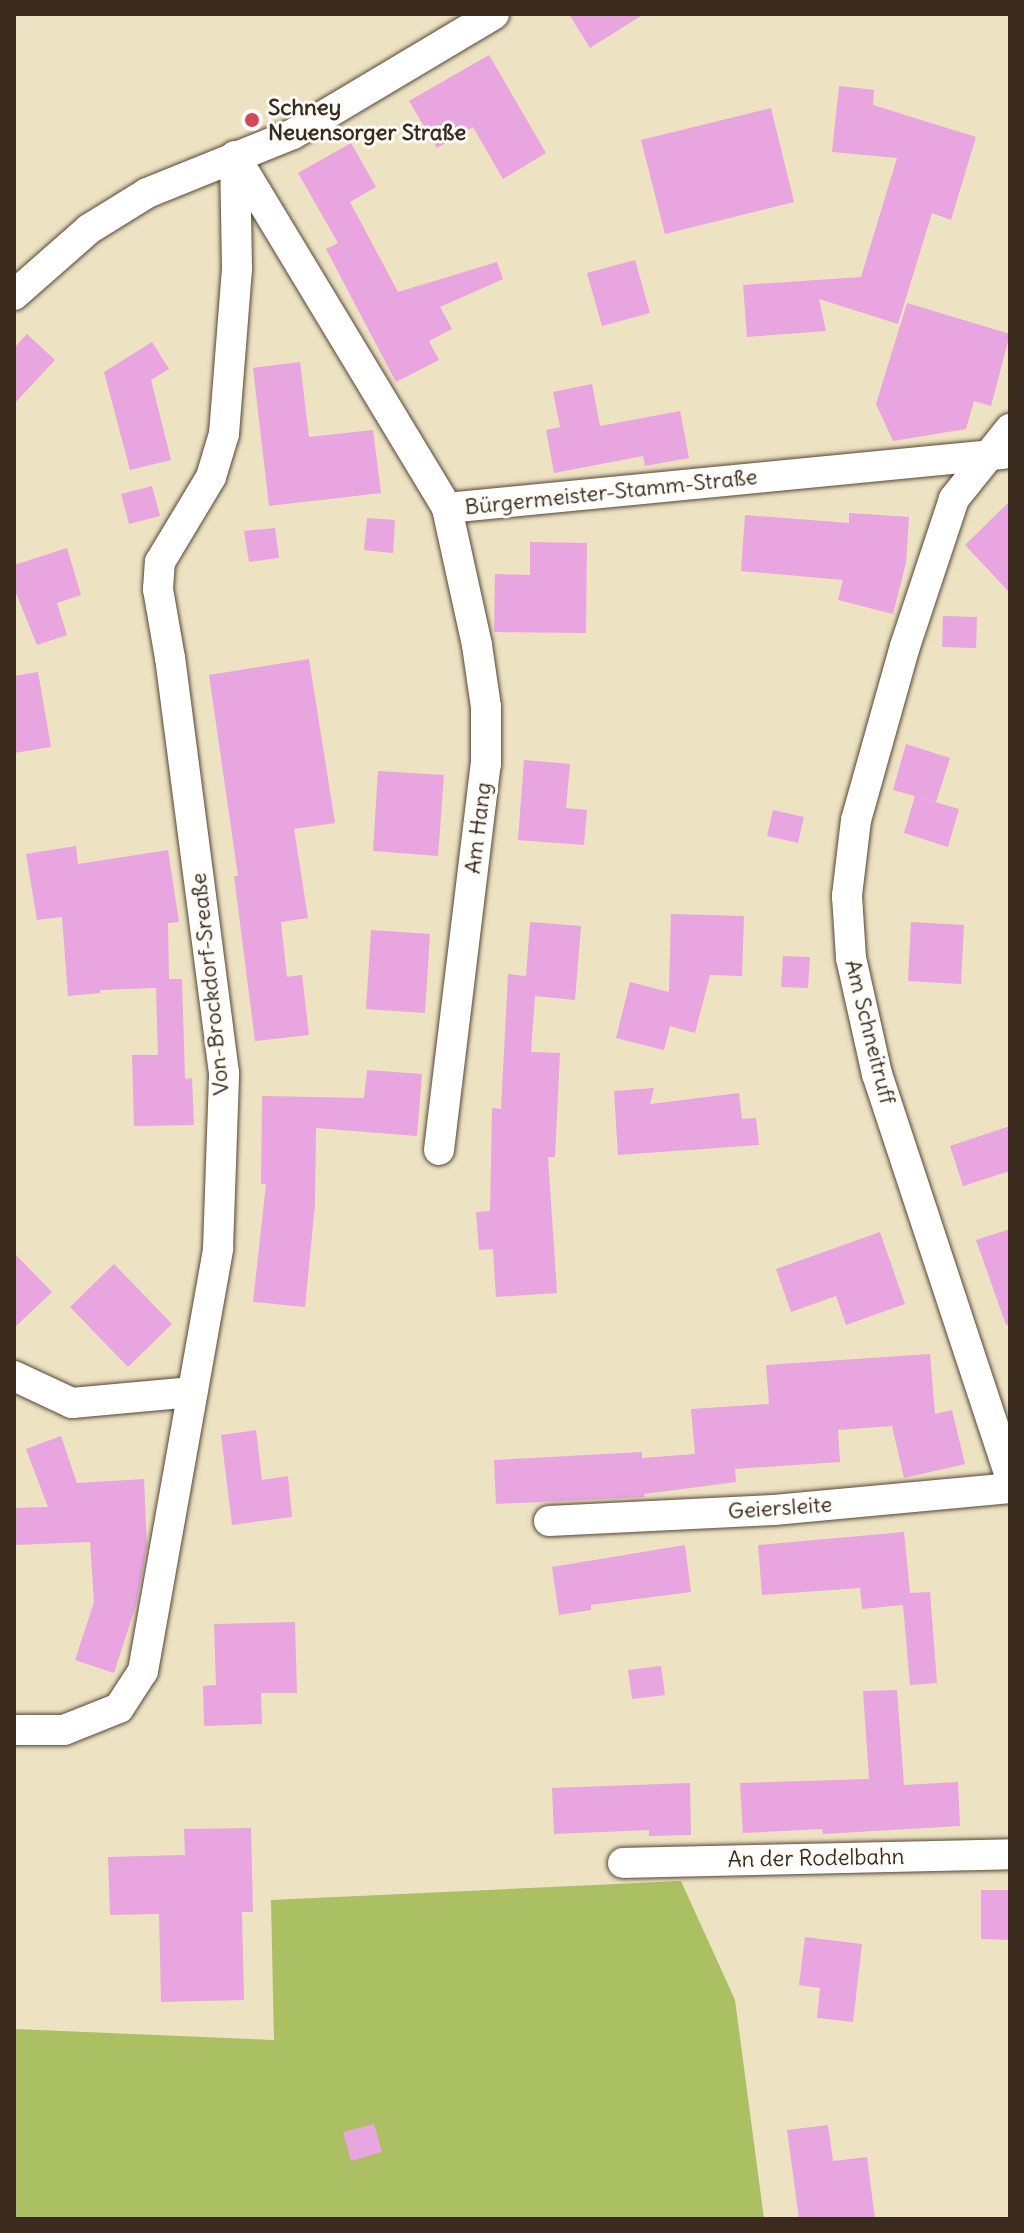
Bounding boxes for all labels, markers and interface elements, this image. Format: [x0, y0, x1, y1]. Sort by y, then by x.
place label: Schney Neuensorger Straße [268, 94, 466, 146]
marker: Schney Neuensorger Straße [243, 111, 261, 129]
street label: Bürgermeister-Stamm-Straße [463, 464, 759, 520]
street label: Am Hang [459, 781, 497, 875]
street label: Von-Brockdorf-Sreaße [185, 872, 235, 1096]
street label: Am Schneitruff [839, 957, 901, 1107]
street label: Geiersleite [727, 1491, 833, 1525]
street label: An der Rodelbahn [727, 1843, 905, 1873]

